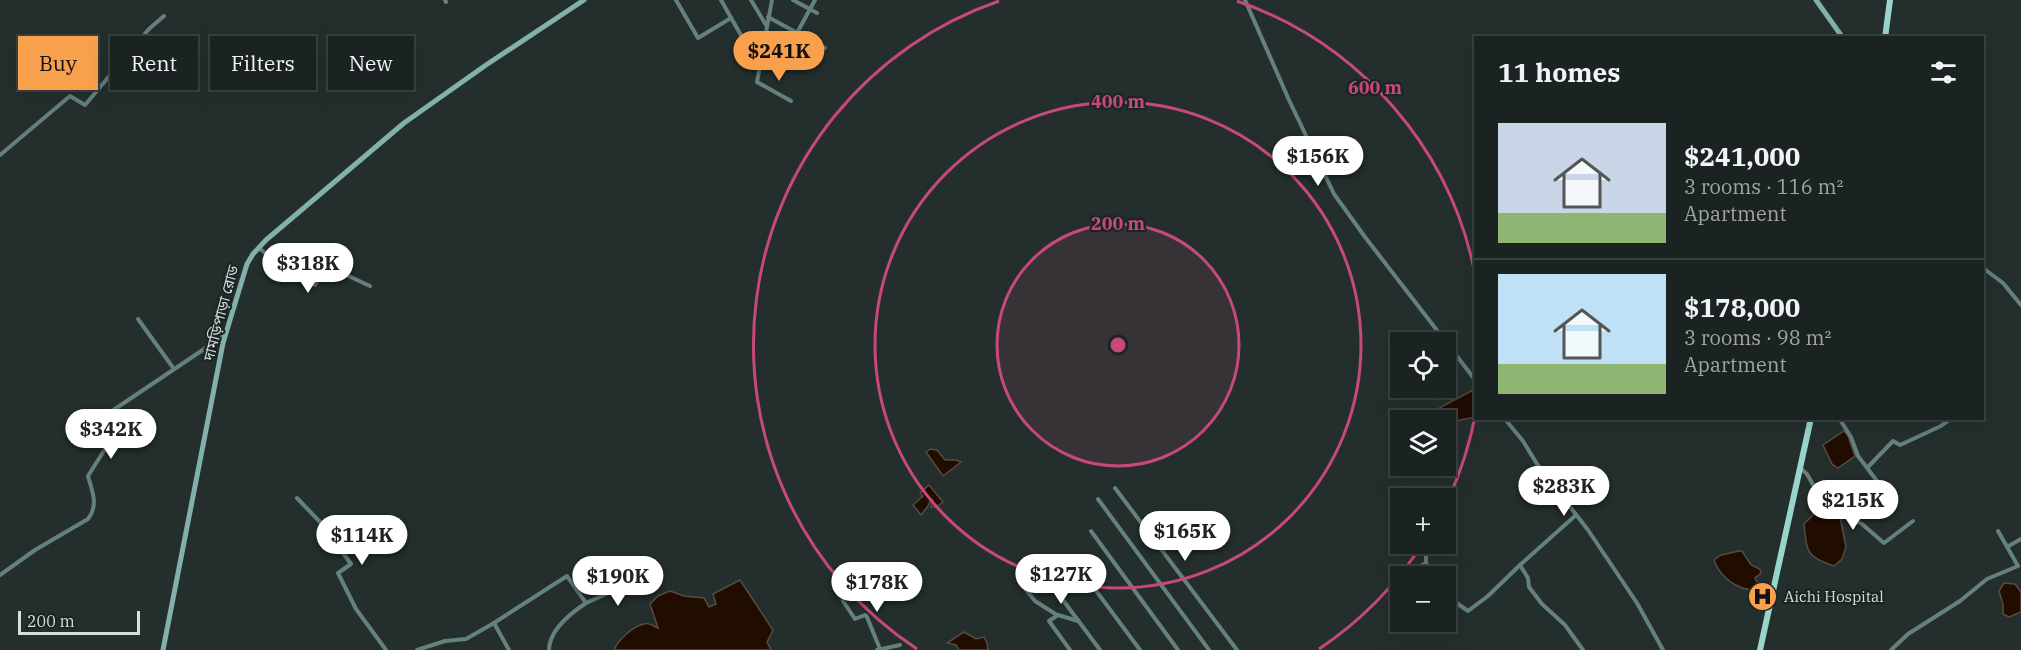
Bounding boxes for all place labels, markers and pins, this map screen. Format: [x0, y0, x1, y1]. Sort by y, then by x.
pin: $241K [737, 31, 821, 82]
pin: $156K [1276, 136, 1360, 187]
pin: $318K [266, 243, 350, 294]
centre of rings [1108, 335, 1128, 355]
pin: $342K [69, 409, 153, 460]
pin: $283K [1522, 466, 1606, 517]
pin: $215K [1811, 480, 1895, 531]
pin: $165K [1143, 511, 1227, 562]
pin: $114K [320, 515, 404, 566]
pin: $127K [1019, 554, 1103, 605]
pin: $190K [576, 556, 660, 607]
pin: $178K [835, 562, 919, 613]
hospital icon: Aichi Hospital [1747, 581, 1779, 613]
place label: Aichi Hospital [1784, 587, 1884, 606]

